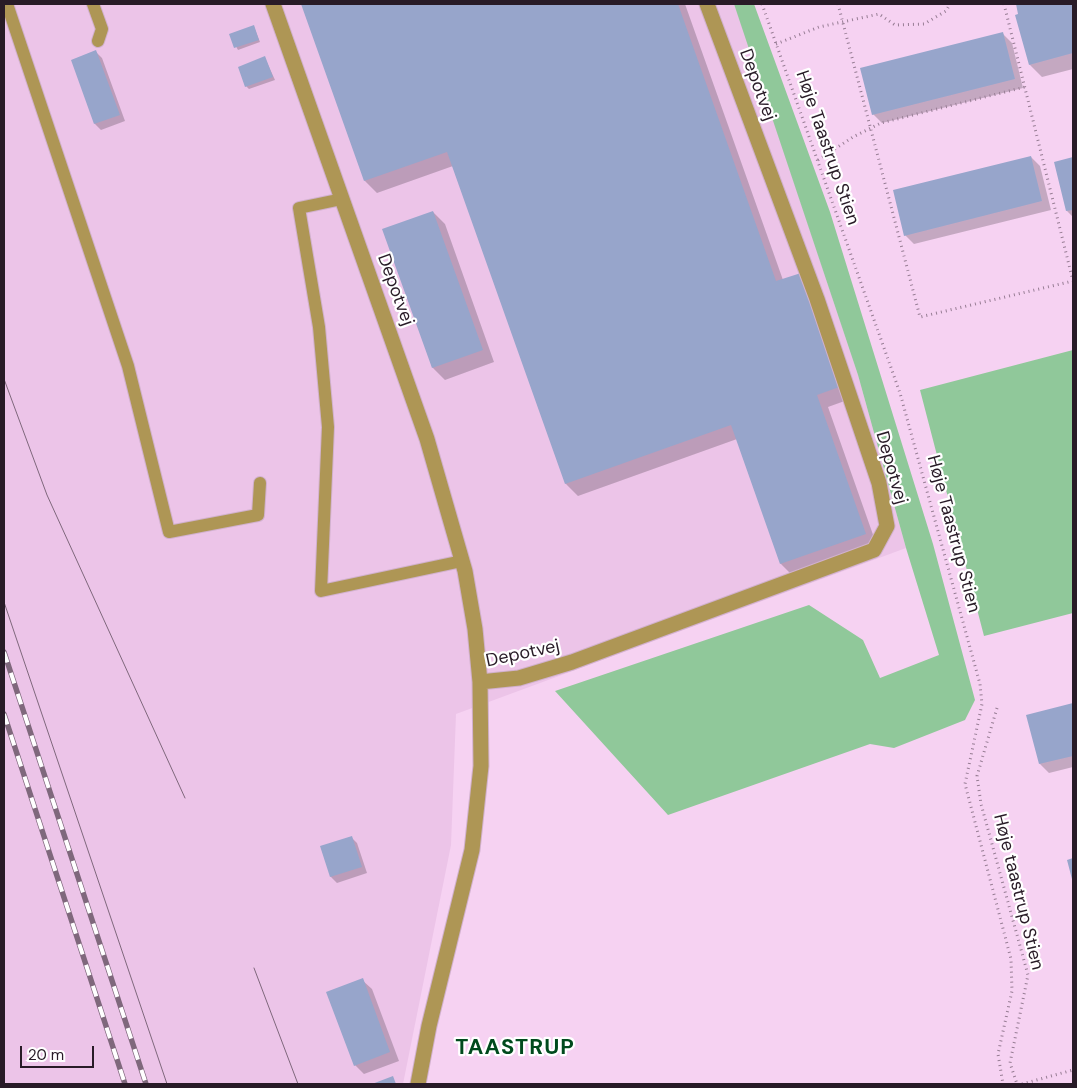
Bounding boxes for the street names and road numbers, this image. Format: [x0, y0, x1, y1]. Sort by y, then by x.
street label: Depotvej [734, 46, 780, 124]
street label: Høje Taastrup Stien [790, 68, 864, 228]
street label: Depotvej [372, 251, 418, 329]
street label: Depotvej [870, 429, 912, 507]
street label: Høje Taastrup Stien [922, 453, 984, 615]
street label: Depotvej [484, 636, 562, 672]
street label: Høje taastrup Stien [988, 812, 1048, 972]

